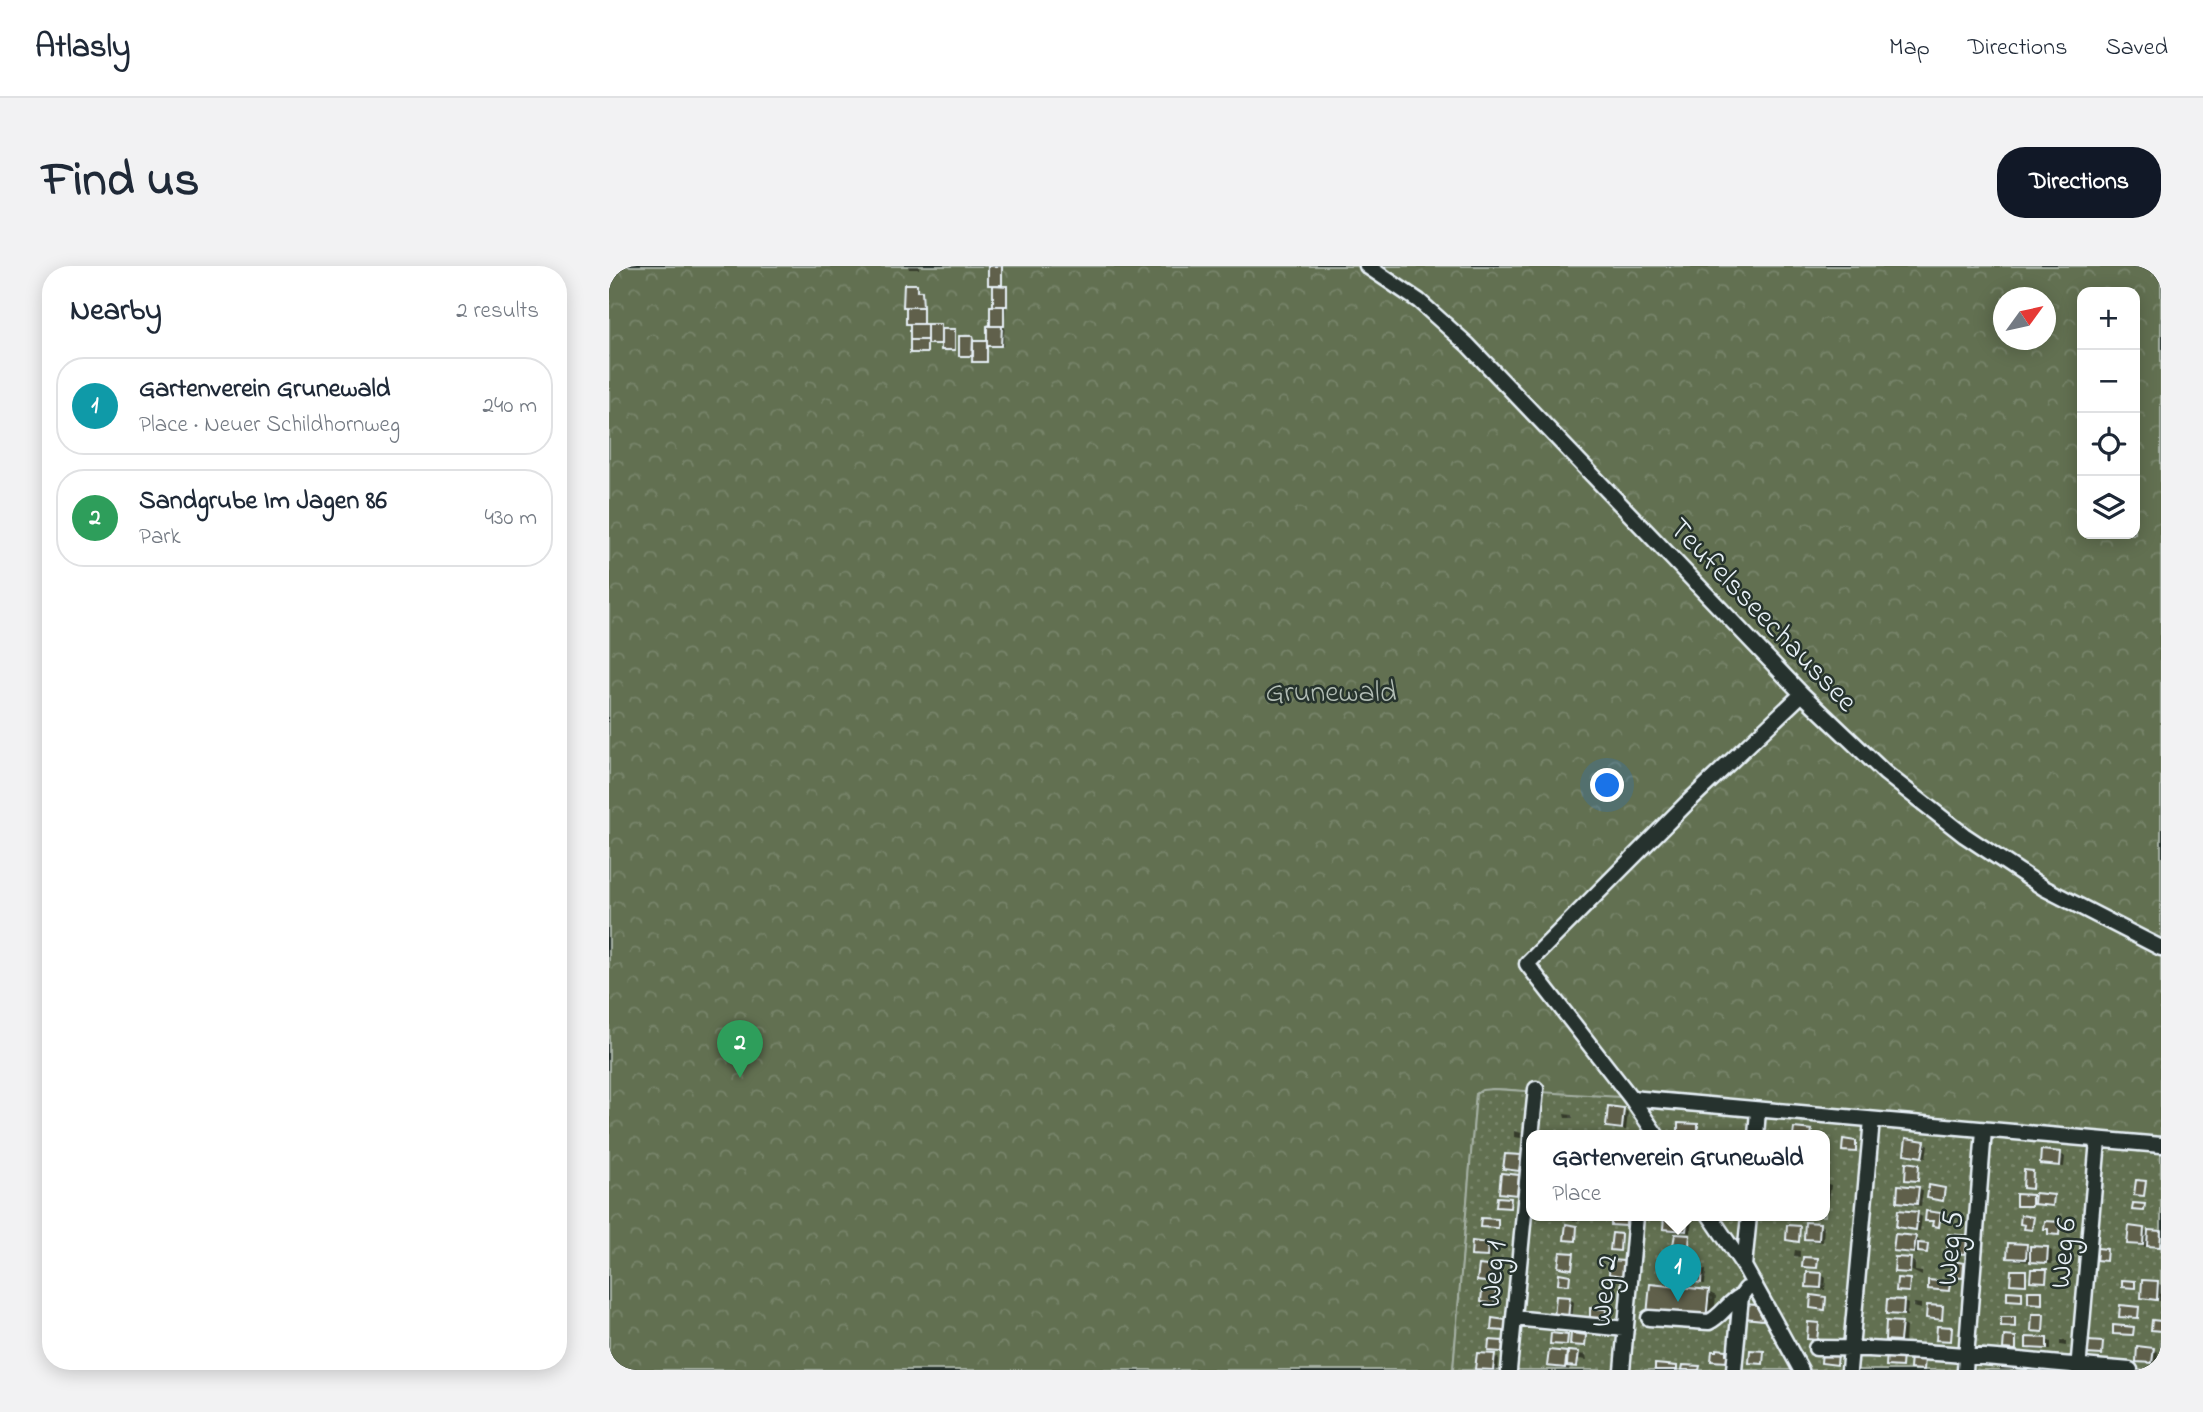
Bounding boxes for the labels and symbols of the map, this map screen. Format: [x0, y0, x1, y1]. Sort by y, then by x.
north arrow [1993, 287, 2056, 350]
street label: Teufelsseechaussee [1657, 509, 1867, 724]
park label: Grunewald [1265, 672, 1397, 716]
your location [1590, 768, 1624, 802]
pin: 2 [717, 1020, 763, 1078]
street label: Weg 5 [1927, 1209, 1977, 1287]
street label: Weg 6 [2040, 1216, 2090, 1290]
street label: Weg 1 [1470, 1239, 1520, 1310]
pin: 1 [1655, 1244, 1701, 1302]
street label: Weg 2 [1581, 1253, 1631, 1329]

